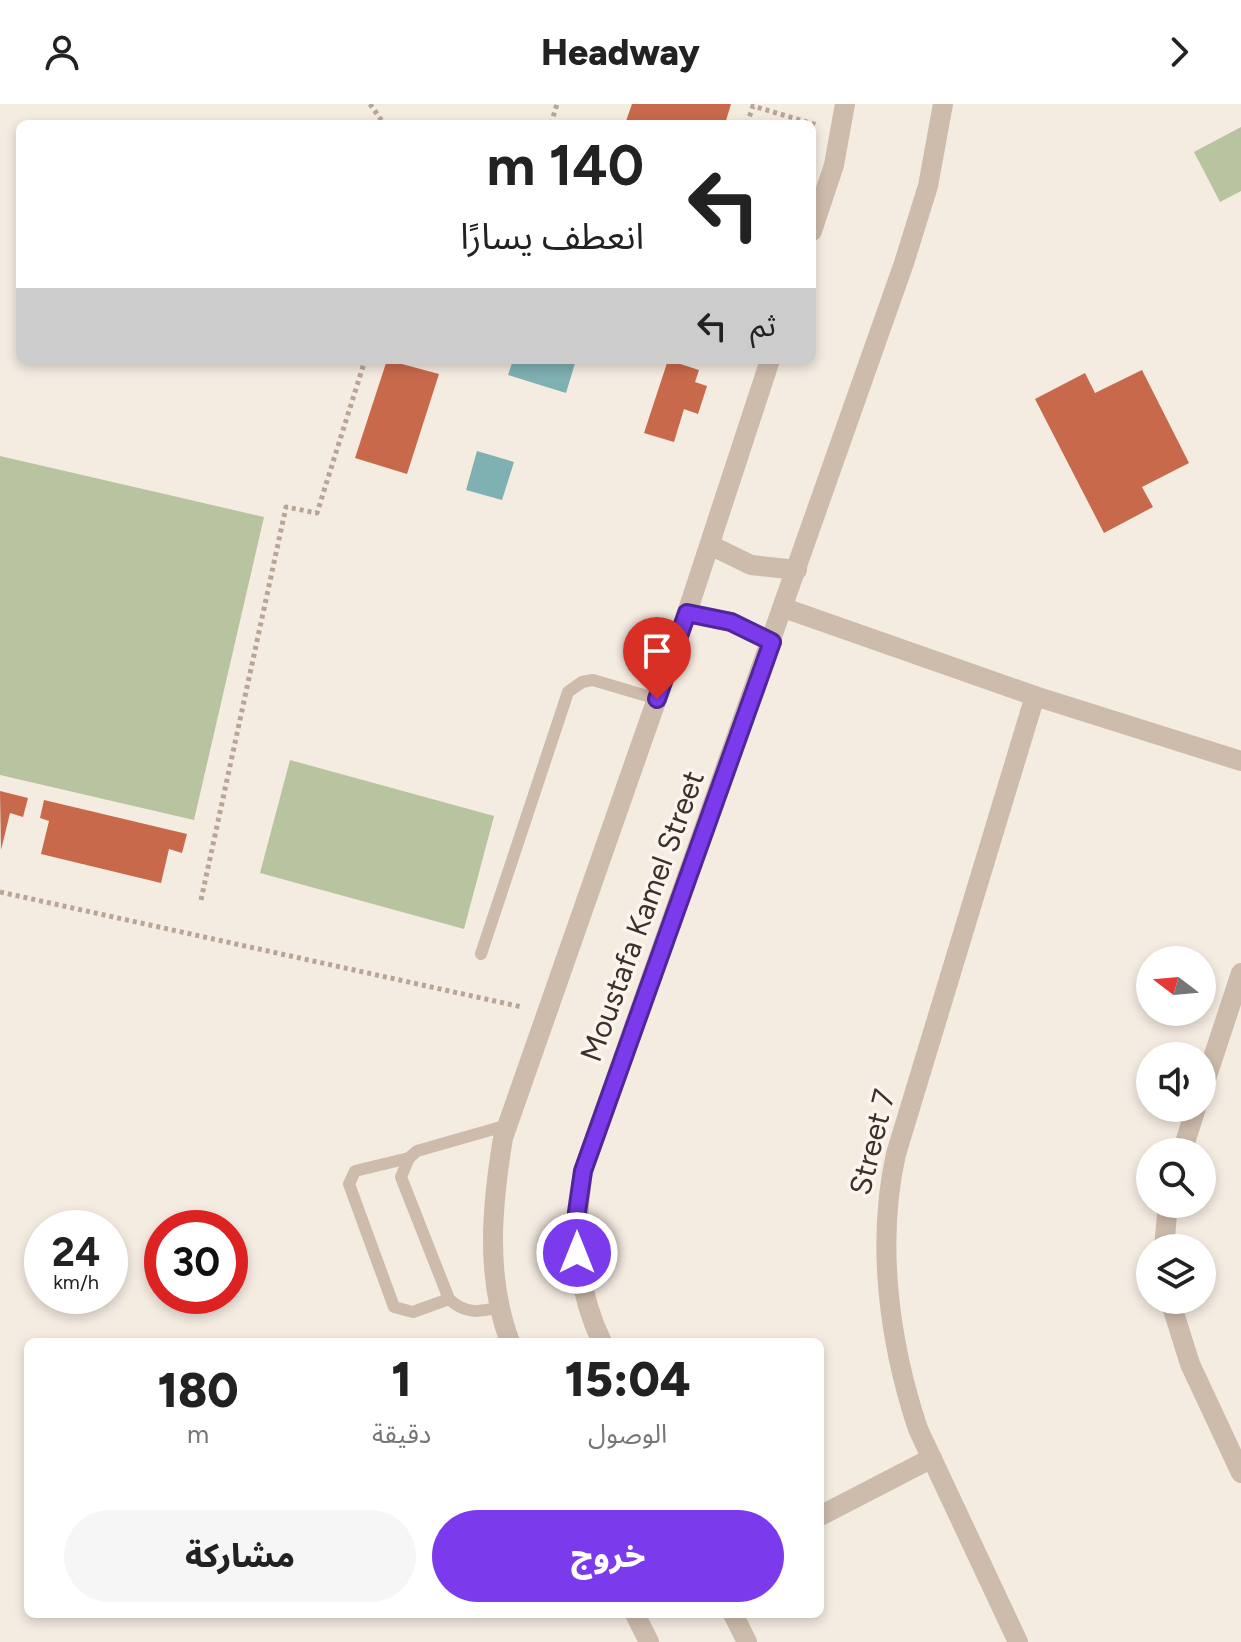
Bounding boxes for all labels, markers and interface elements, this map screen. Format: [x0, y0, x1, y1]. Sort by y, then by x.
icon: person [40, 30, 84, 74]
icon: forward [1157, 30, 1201, 74]
text: Headway [541, 31, 700, 74]
text: 140 m [486, 132, 644, 199]
icon: left [672, 152, 776, 256]
text: انعطف يسارًا [460, 215, 644, 258]
icon: left [690, 304, 734, 348]
text: ثم [750, 307, 776, 344]
pin [623, 617, 691, 699]
icon: arrive [635, 629, 679, 673]
street label: Moustafa Kamel Street [572, 765, 712, 1067]
north arrow [1136, 946, 1216, 1026]
map controls [1136, 946, 1216, 1314]
button: sound [1136, 1042, 1216, 1122]
street label: Street 7 [841, 1085, 903, 1199]
button: search [1136, 1138, 1216, 1218]
speed limit sign: 30 [144, 1210, 248, 1314]
position arrow [535, 1211, 619, 1295]
text: 24 [52, 1228, 100, 1276]
button: layers [1136, 1234, 1216, 1314]
text: km/h [53, 1270, 99, 1294]
text: 1 [391, 1350, 412, 1408]
text: 15:04 [565, 1350, 691, 1408]
text: 180 [157, 1361, 239, 1419]
text: m [187, 1418, 209, 1450]
text: دقيقة [372, 1418, 431, 1450]
text: الوصول [588, 1418, 667, 1450]
button: مشاركة [64, 1510, 416, 1602]
button: خروج [432, 1510, 784, 1602]

